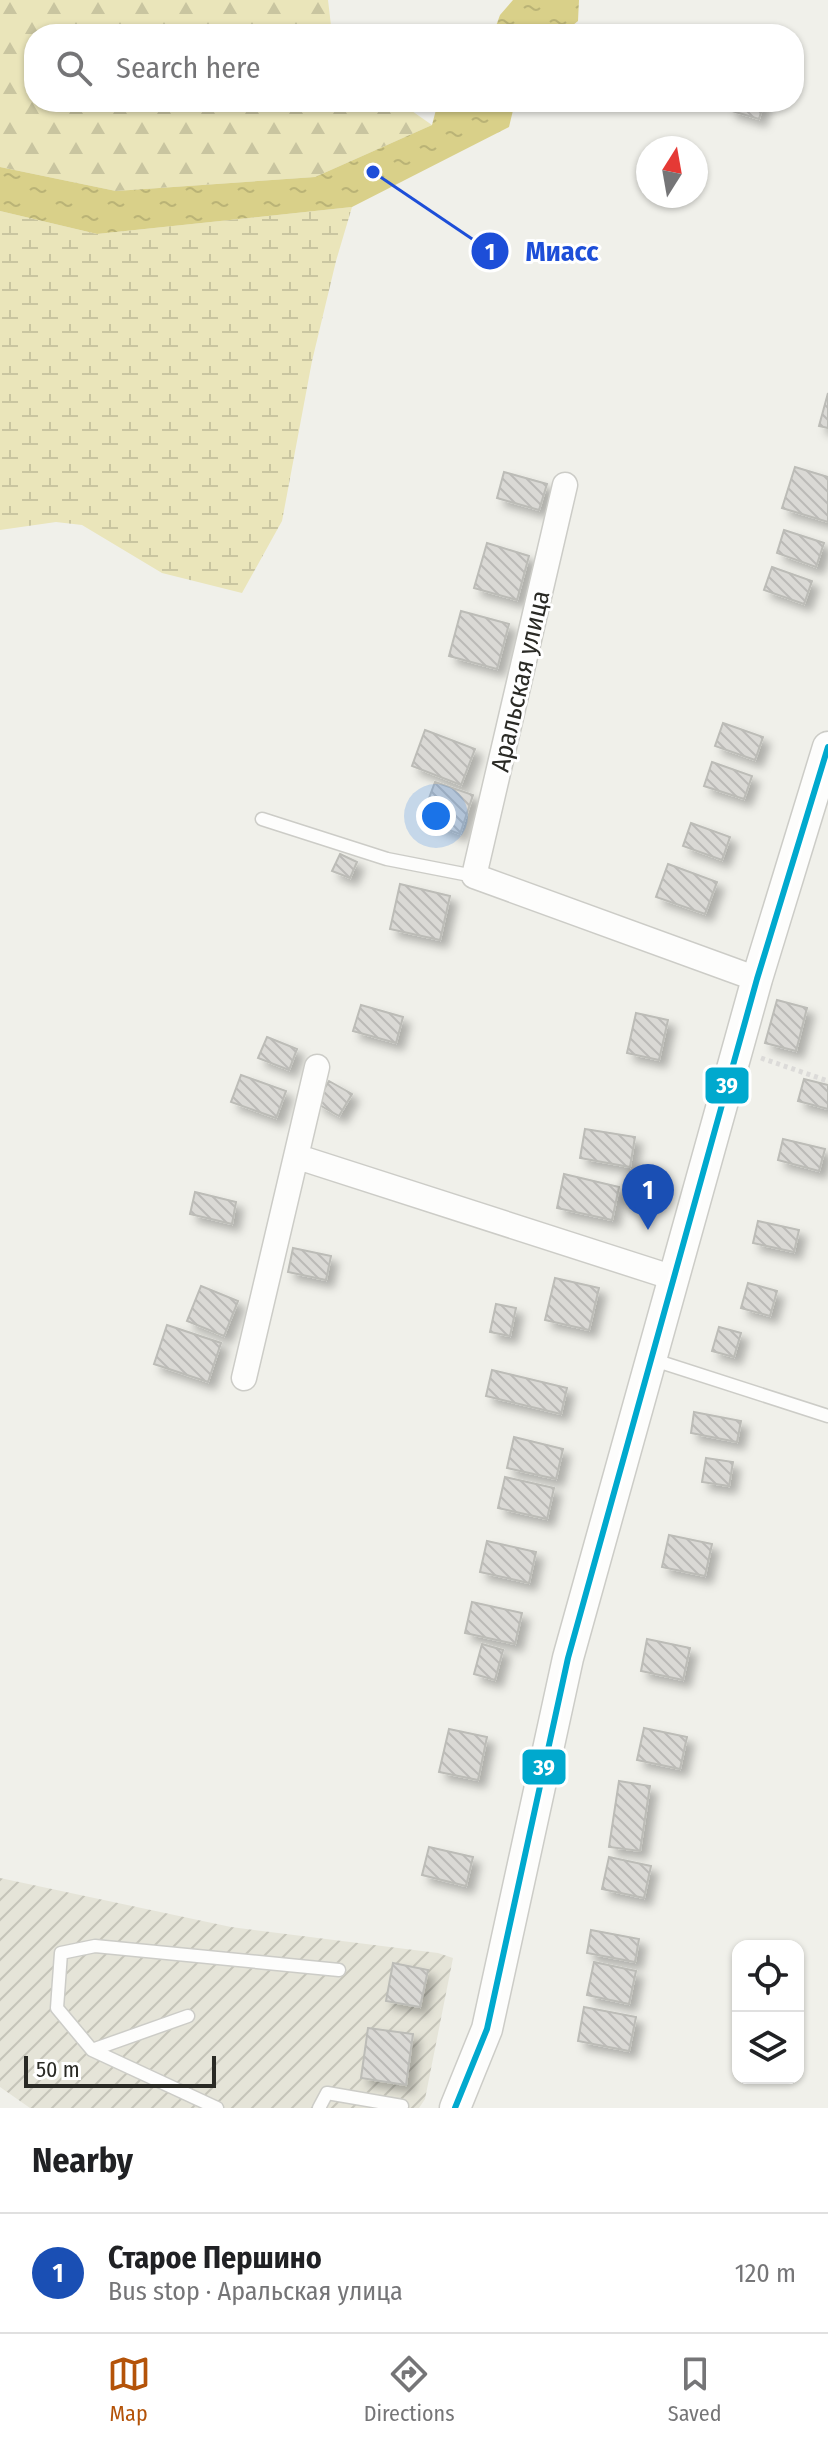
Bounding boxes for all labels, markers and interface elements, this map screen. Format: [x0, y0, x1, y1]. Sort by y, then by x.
search box [24, 24, 804, 112]
icon: search [52, 46, 96, 90]
text: Search here [116, 50, 261, 86]
north arrow [636, 136, 708, 208]
callout: Миасс [470, 225, 615, 277]
text: Миасс [526, 235, 599, 268]
text: 1 [485, 238, 495, 266]
street label: Аральская улица [485, 587, 556, 775]
your location [416, 796, 456, 836]
line badge: 39 [704, 1066, 750, 1105]
text: 39 [715, 1072, 738, 1099]
pin: 1 [622, 1164, 674, 1230]
line badge: 39 [521, 1748, 567, 1786]
text: 39 [532, 1754, 555, 1781]
map controls [732, 1940, 804, 2084]
button: locate [732, 1940, 804, 2012]
button: layers [732, 2012, 804, 2084]
scale bar [24, 2052, 216, 2088]
text: 50 m [36, 2056, 80, 2083]
text: Nearby [32, 2140, 133, 2181]
text: Старое Першино [108, 2240, 322, 2276]
text: 1 [53, 2258, 64, 2289]
text: 120 m [735, 2258, 796, 2289]
text: Bus stop · Аральская улица [108, 2276, 403, 2307]
tab: Map [107, 2352, 151, 2427]
tab: Directions [364, 2352, 455, 2427]
tab: Saved [668, 2352, 721, 2427]

